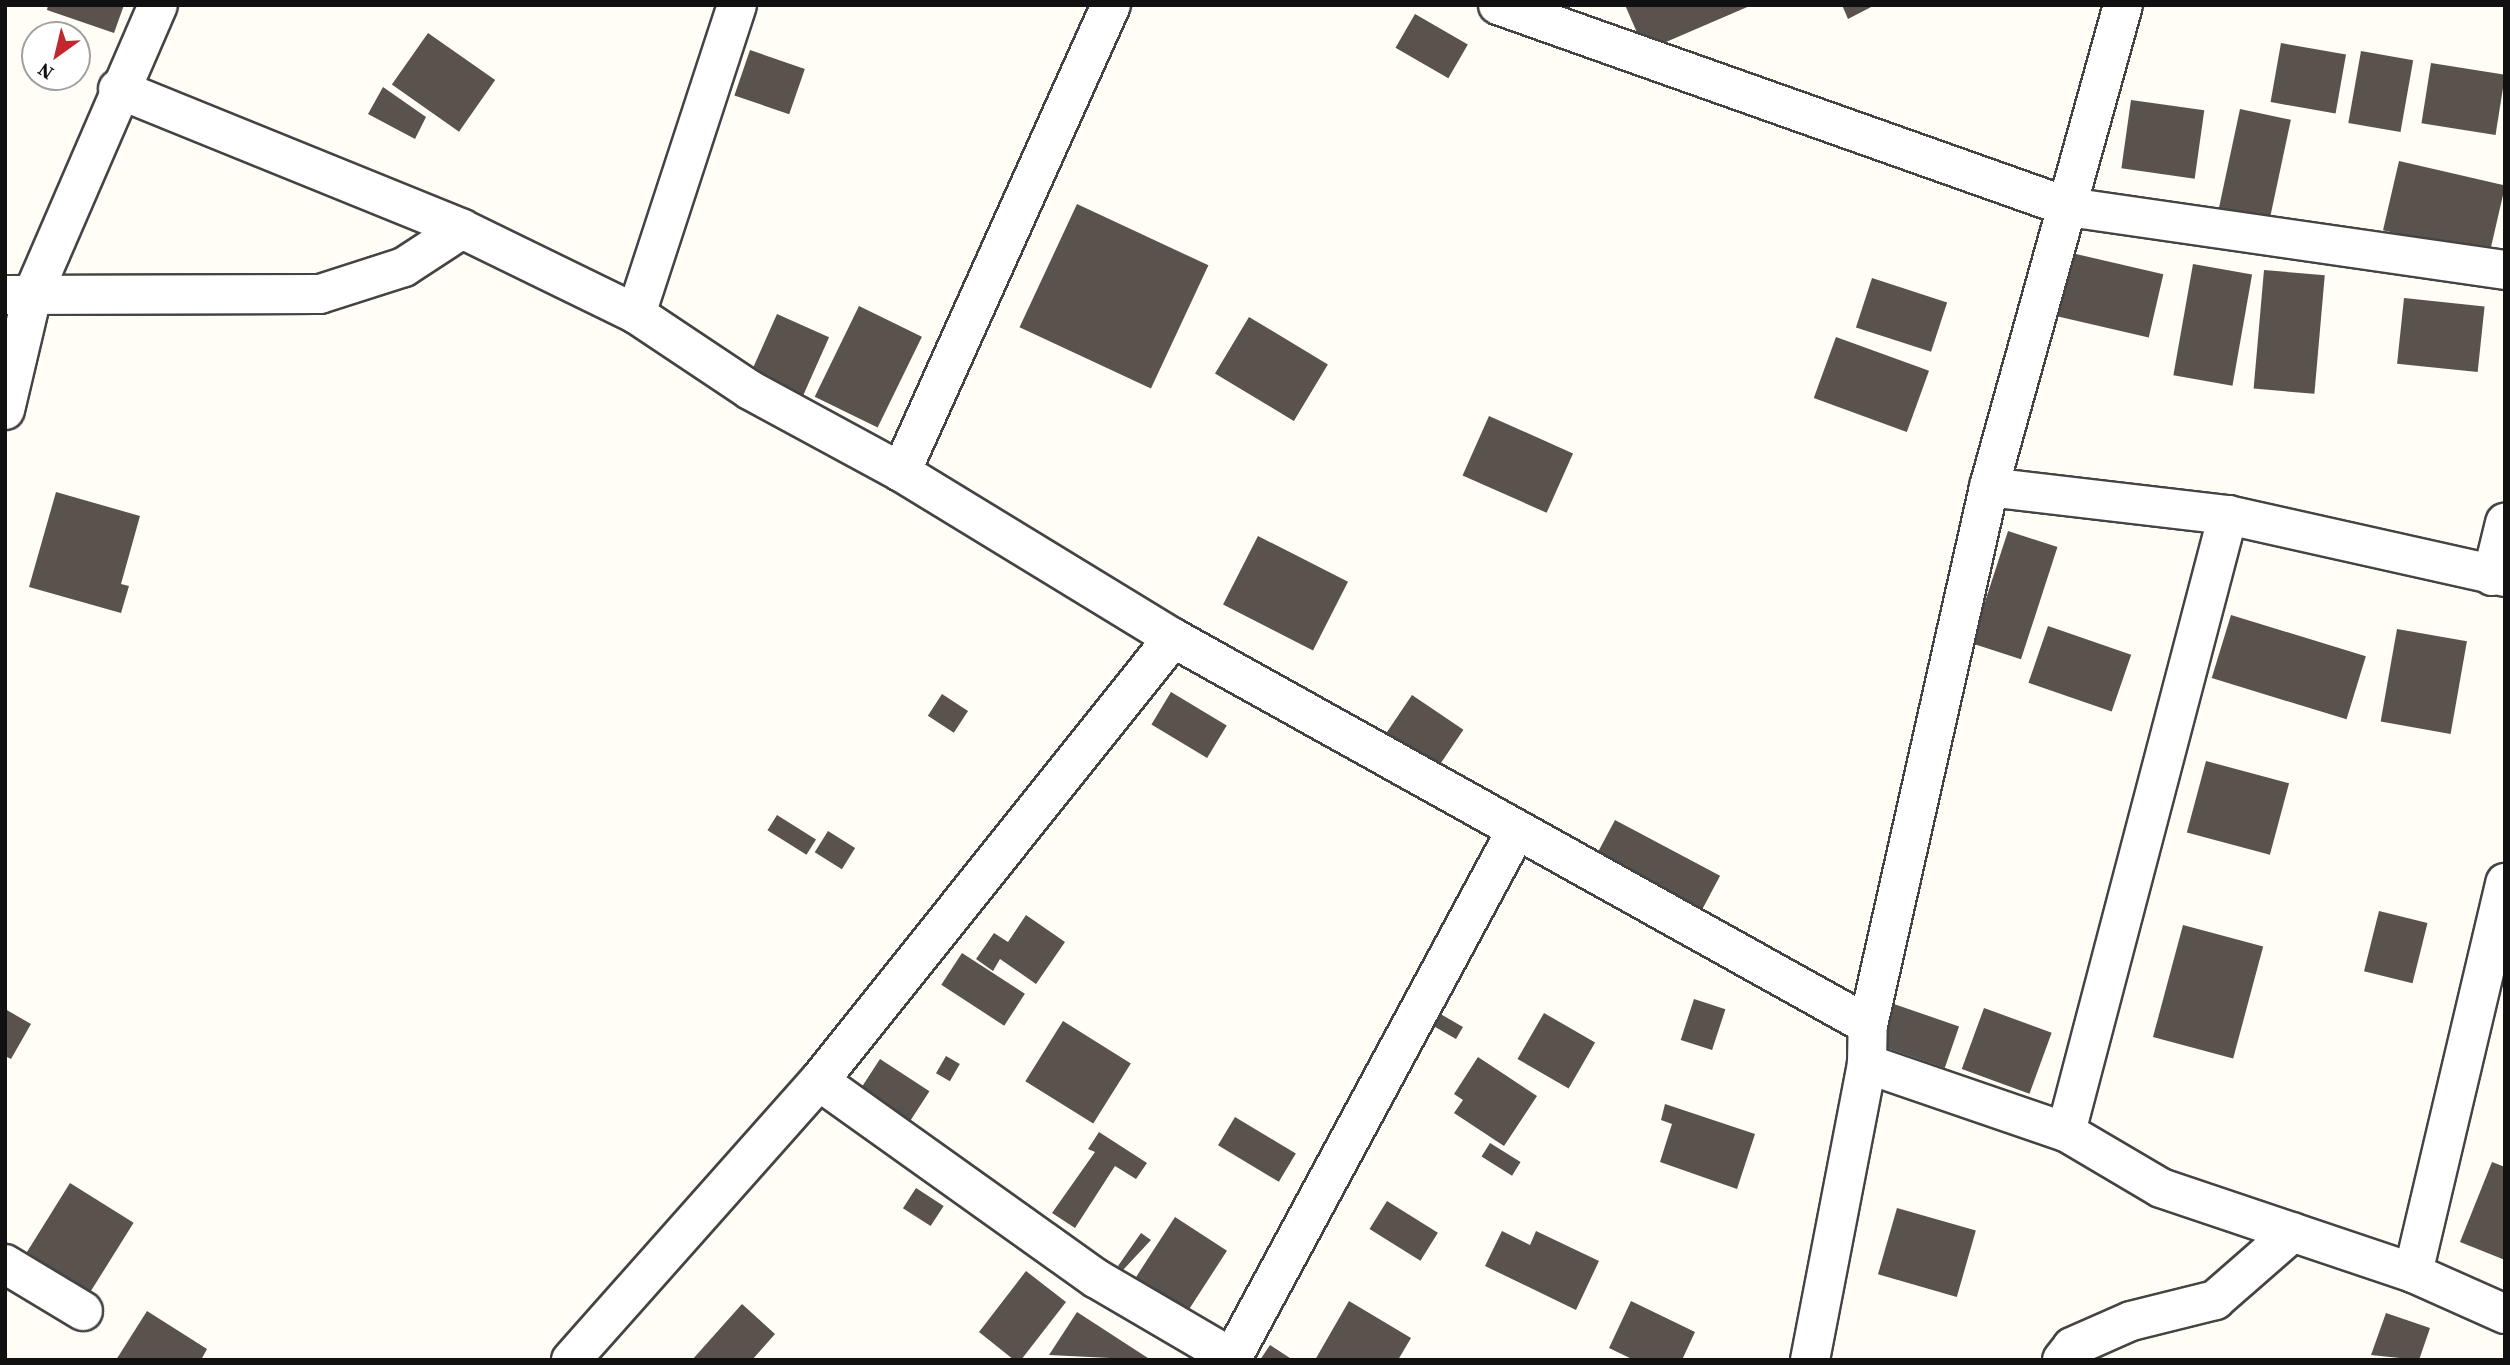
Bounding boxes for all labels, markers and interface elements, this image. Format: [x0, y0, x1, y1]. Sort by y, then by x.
north arrow [21, 21, 91, 91]
text: N [32, 57, 58, 86]

